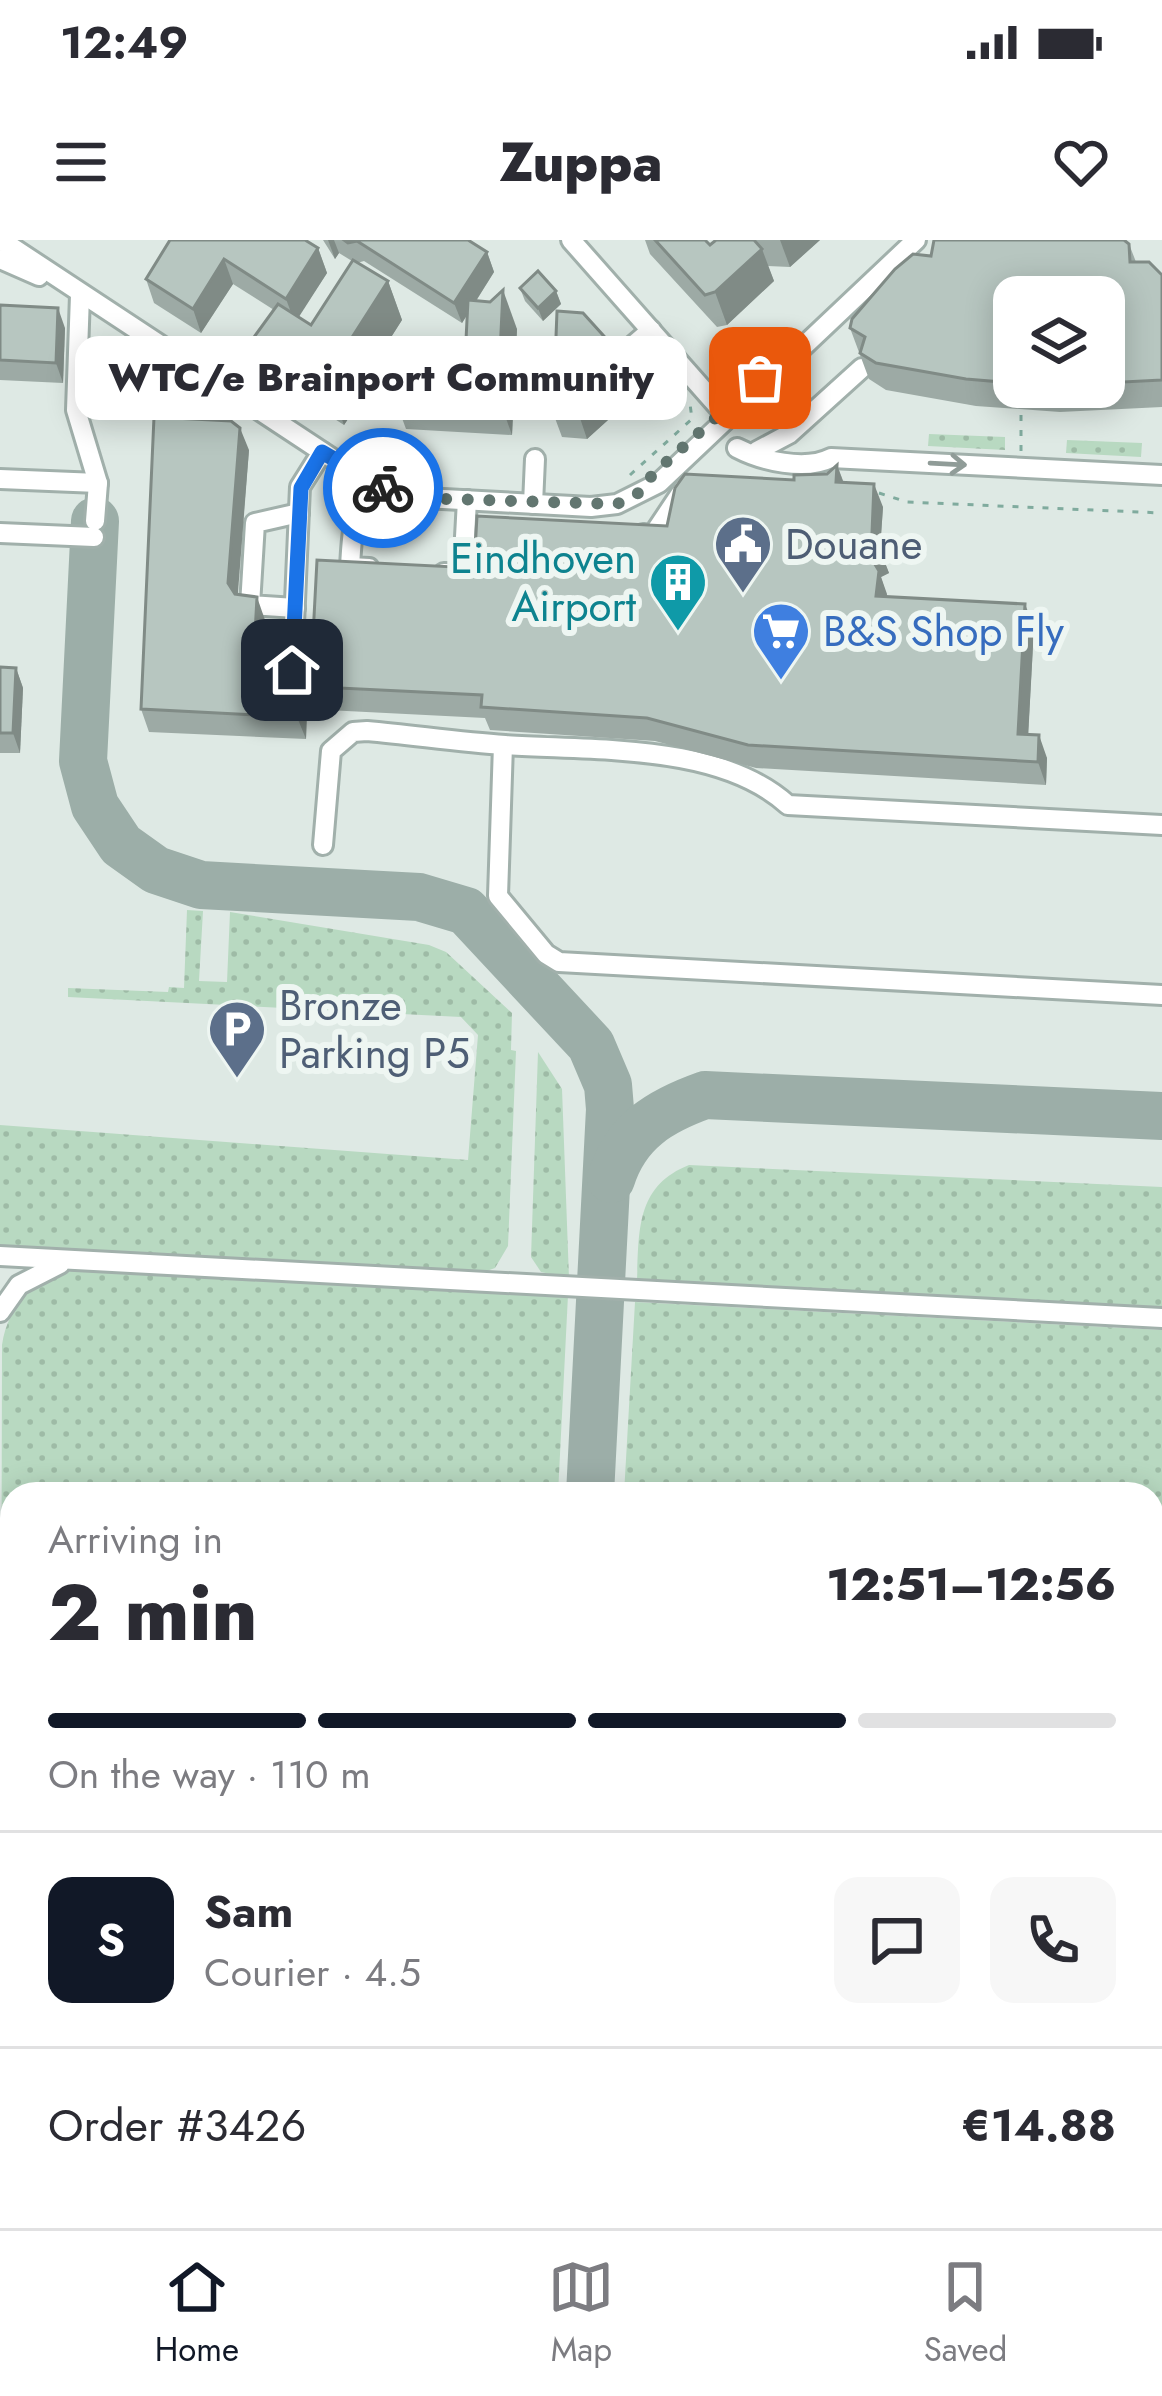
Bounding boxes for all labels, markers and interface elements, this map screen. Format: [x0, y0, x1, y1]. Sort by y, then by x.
text: 12:49 [60, 10, 188, 75]
text: Zuppa [499, 123, 663, 201]
icon: menu [48, 129, 114, 195]
icon: heart [1048, 129, 1114, 195]
map controls [993, 276, 1125, 408]
button: layers [993, 276, 1125, 408]
pin [709, 327, 811, 429]
callout: WTC/e Brainport Community [76, 336, 688, 420]
icon: bag [727, 345, 793, 411]
text: WTC/e Brainport Community [108, 349, 654, 406]
courier [323, 428, 443, 548]
one-way arrow [928, 453, 967, 476]
icon: bike [350, 455, 416, 521]
public building icon: Douane [712, 513, 774, 595]
place label: Douane [785, 514, 922, 575]
place label: Eindhoven Airport [450, 528, 636, 637]
building icon: Eindhoven Airport [647, 551, 709, 633]
supermarket icon: B&S Shop Fly [750, 600, 812, 682]
place label: B&S Shop Fly [823, 601, 1065, 662]
pin [241, 619, 343, 721]
icon: home [259, 637, 325, 703]
place label: Bronze Parking P5 [279, 975, 470, 1084]
parking icon: Bronze Parking P5 [206, 998, 268, 1080]
text: Arriving in [48, 1511, 223, 1568]
text: 12:51–12:56 [826, 1552, 1116, 1617]
text: 2 min [48, 1557, 257, 1669]
text: On the way · 110 m [48, 1746, 371, 1803]
button: chat [834, 1877, 960, 2003]
button: phone [990, 1877, 1116, 2003]
text: Sam [204, 1879, 293, 1944]
text: S [97, 1907, 125, 1972]
text: Courier · 4.5 [204, 1944, 421, 2001]
text: Order #3426 [48, 2093, 306, 2158]
text: €14.88 [961, 2093, 1116, 2158]
tab: Home [155, 2254, 239, 2373]
tab: Map [548, 2254, 614, 2373]
tab: Saved [924, 2254, 1007, 2373]

